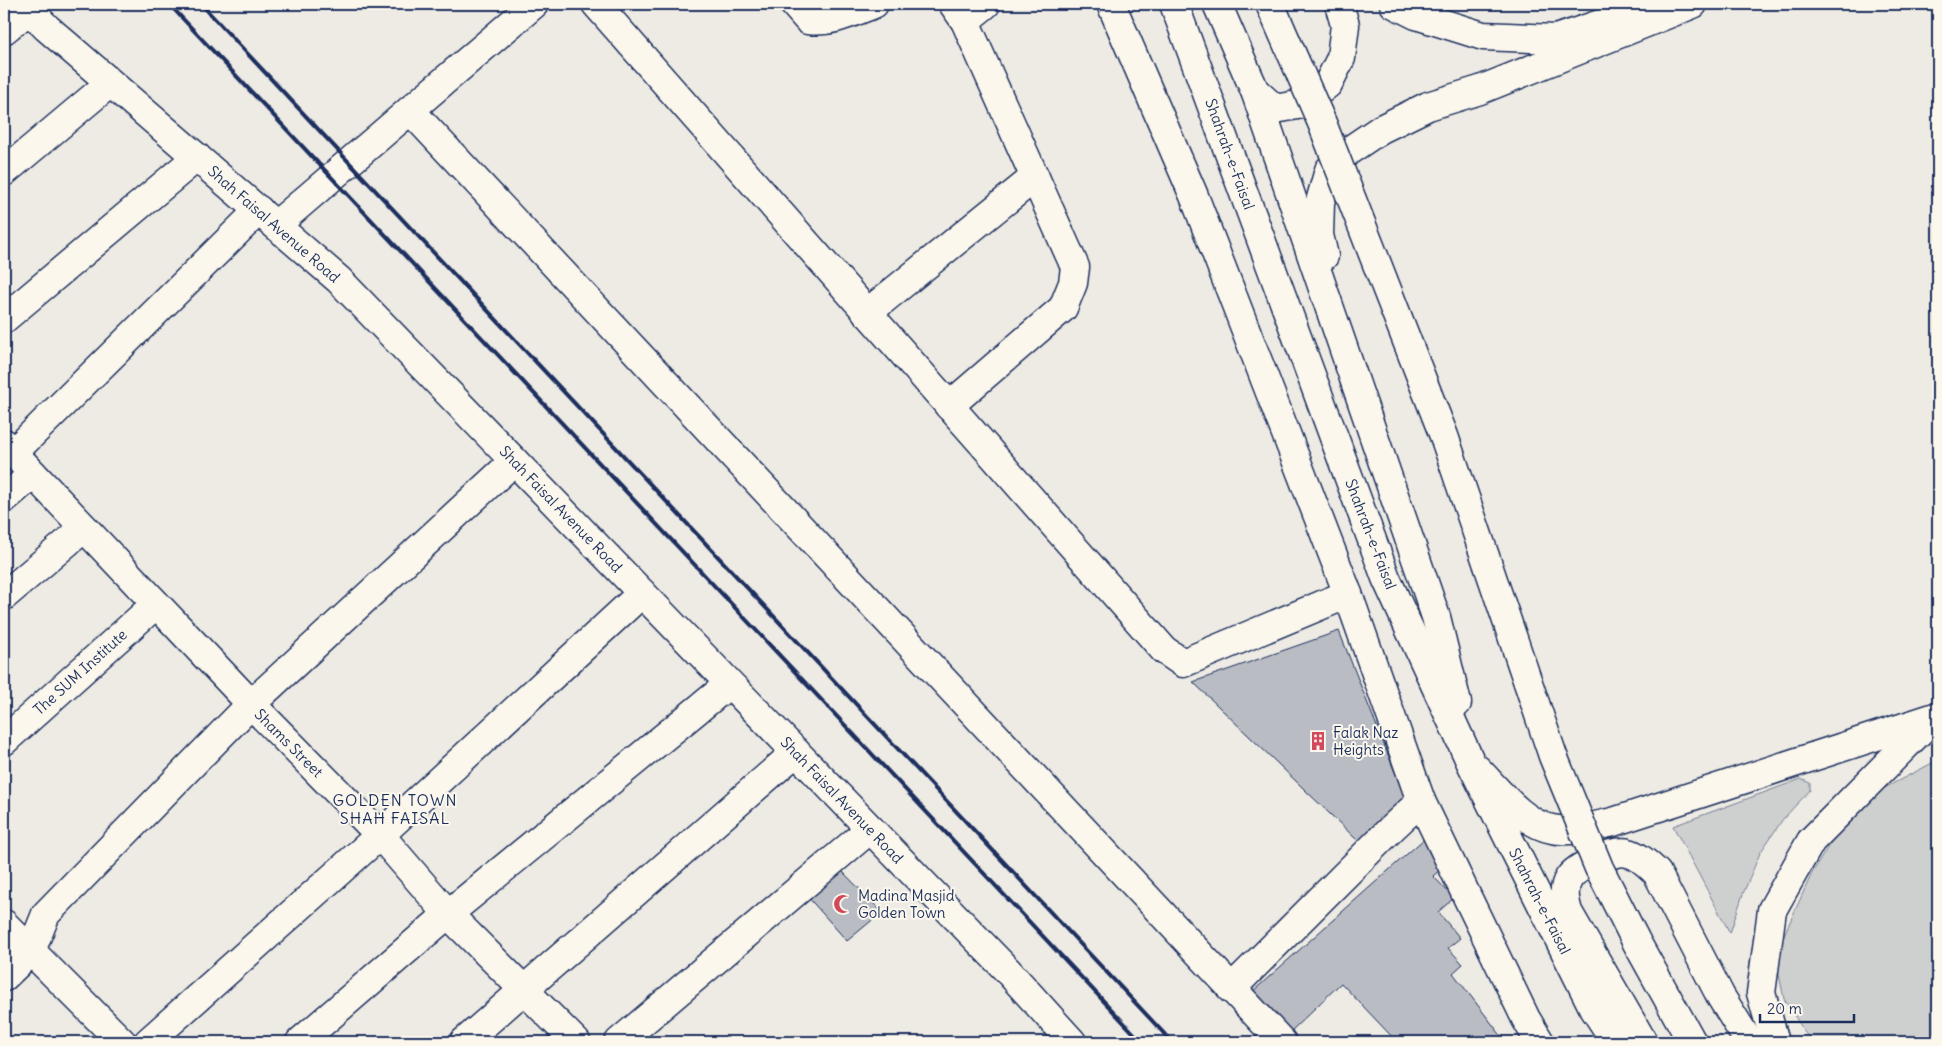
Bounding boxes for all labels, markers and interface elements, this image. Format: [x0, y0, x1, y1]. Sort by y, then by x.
street label: Shahrah-e-Faisal [1201, 96, 1259, 212]
street label: Shah Faisal Avenue Road [204, 161, 344, 287]
street label: Shah Faisal Avenue Road [496, 442, 627, 576]
street label: Shahrah-e-Faisal [1341, 476, 1401, 592]
street label: The SUM Institute [29, 625, 131, 719]
street label: Shams Street [251, 705, 327, 781]
place label: Falak Naz Heights [1333, 723, 1398, 759]
building icon: Falak Naz Heights [1307, 730, 1329, 752]
street label: Shah Faisal Avenue Road [777, 733, 908, 867]
district label: GOLDEN TOWN SHAH FAISAL [332, 790, 458, 828]
street label: Shahrah-e-Faisal [1505, 845, 1575, 957]
place label: Madina Masjid Golden Town [858, 886, 955, 922]
mosque icon: Madina Masjid Golden Town [832, 893, 854, 915]
scale bar [1760, 991, 1853, 1023]
text: 20 m [1767, 999, 1802, 1018]

